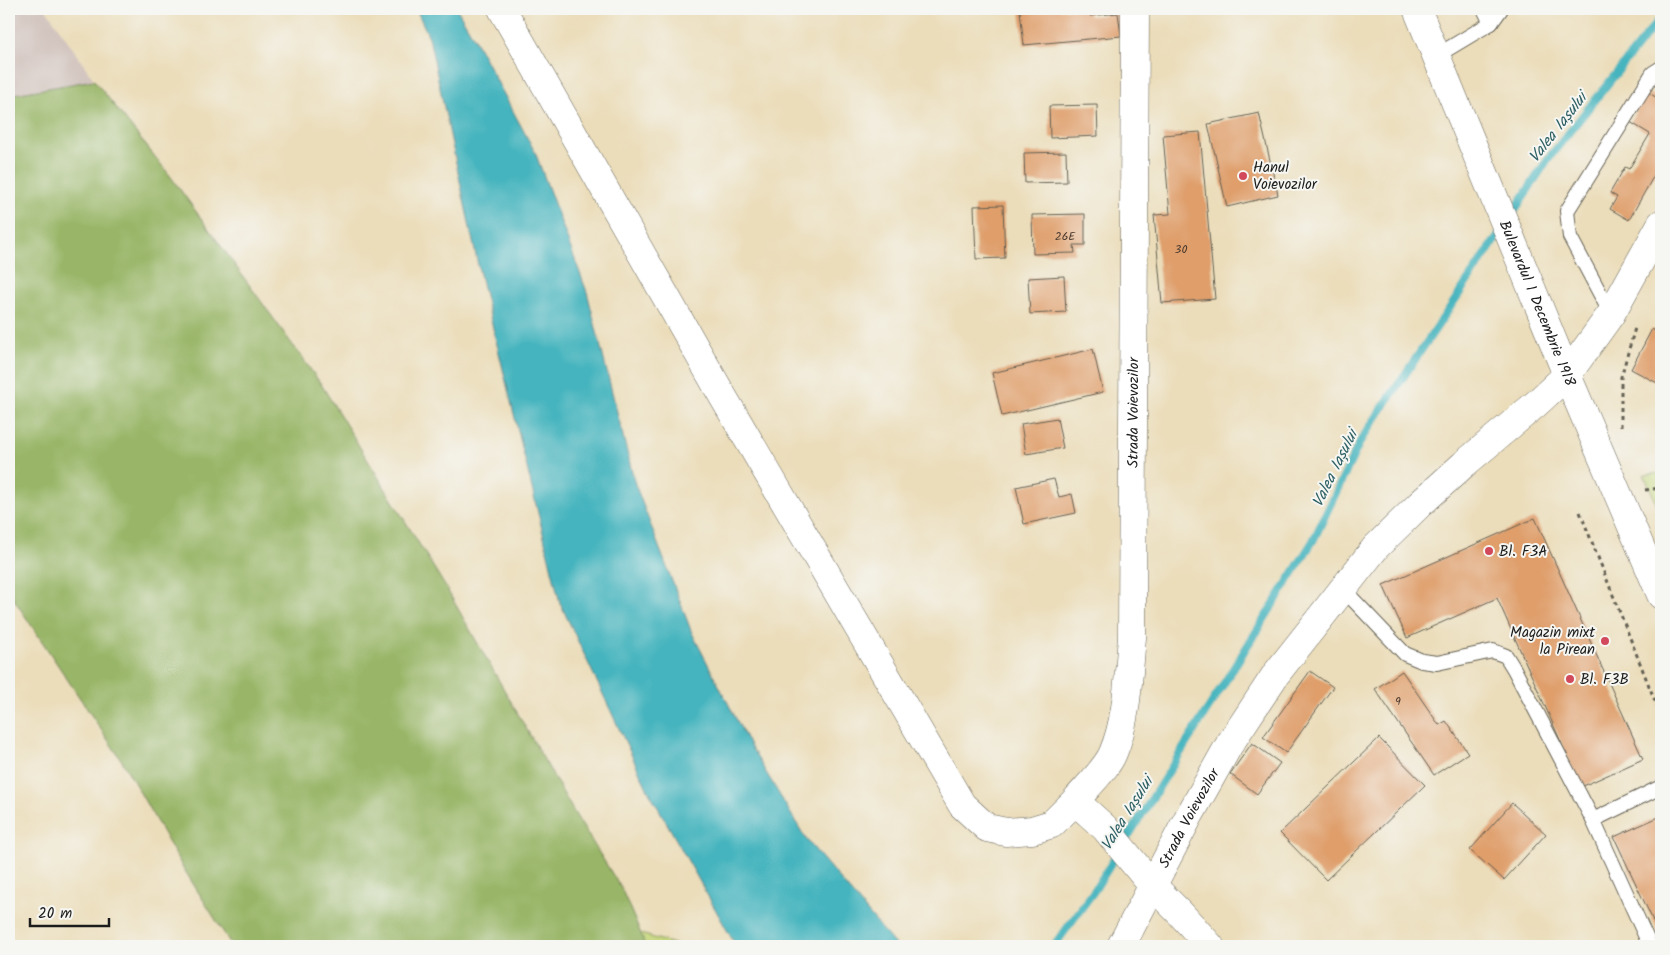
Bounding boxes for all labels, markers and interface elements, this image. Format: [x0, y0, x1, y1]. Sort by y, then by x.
water label: Valea Iașului [1523, 85, 1596, 169]
place label: Hanul Voievozilor [1253, 156, 1318, 197]
marker: Hanul Voievozilor [1237, 170, 1249, 182]
street label: Bulevardul 1 Decembrie 1918 [1492, 217, 1582, 391]
house number: 26E [1055, 227, 1076, 246]
house number: 30 [1175, 240, 1187, 259]
street label: Strada Voievozilor [1122, 356, 1146, 468]
water label: Valea Iașului [1306, 423, 1366, 512]
place label: Bl. F3A [1499, 540, 1547, 564]
marker: Bl. F3A [1483, 545, 1495, 557]
place label: Magazin mixt la Pirean [1510, 621, 1595, 662]
marker: Magazin mixt la Pirean [1599, 635, 1611, 647]
place label: Bl. F3B [1580, 668, 1629, 692]
marker: Bl. F3B [1564, 673, 1576, 685]
house number: 9 [1395, 692, 1401, 711]
street label: Strada Voievozilor [1153, 763, 1227, 872]
water label: Valea Iașului [1095, 769, 1162, 856]
scale bar [30, 895, 109, 927]
text: 20 m [38, 902, 72, 926]

